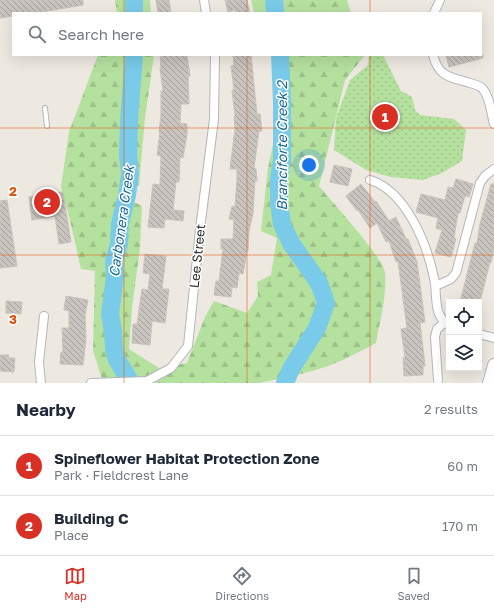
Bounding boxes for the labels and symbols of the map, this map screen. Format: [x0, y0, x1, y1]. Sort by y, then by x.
water label: Branciforte Creek 2 [273, 79, 290, 211]
pin: 1 [372, 102, 398, 132]
your location [299, 155, 319, 175]
water label: Carbonera Creek [105, 162, 138, 278]
text: 2 [9, 183, 17, 199]
pin: 2 [34, 187, 60, 217]
street label: Lee Street [186, 223, 208, 289]
text: 3 [9, 311, 17, 327]

